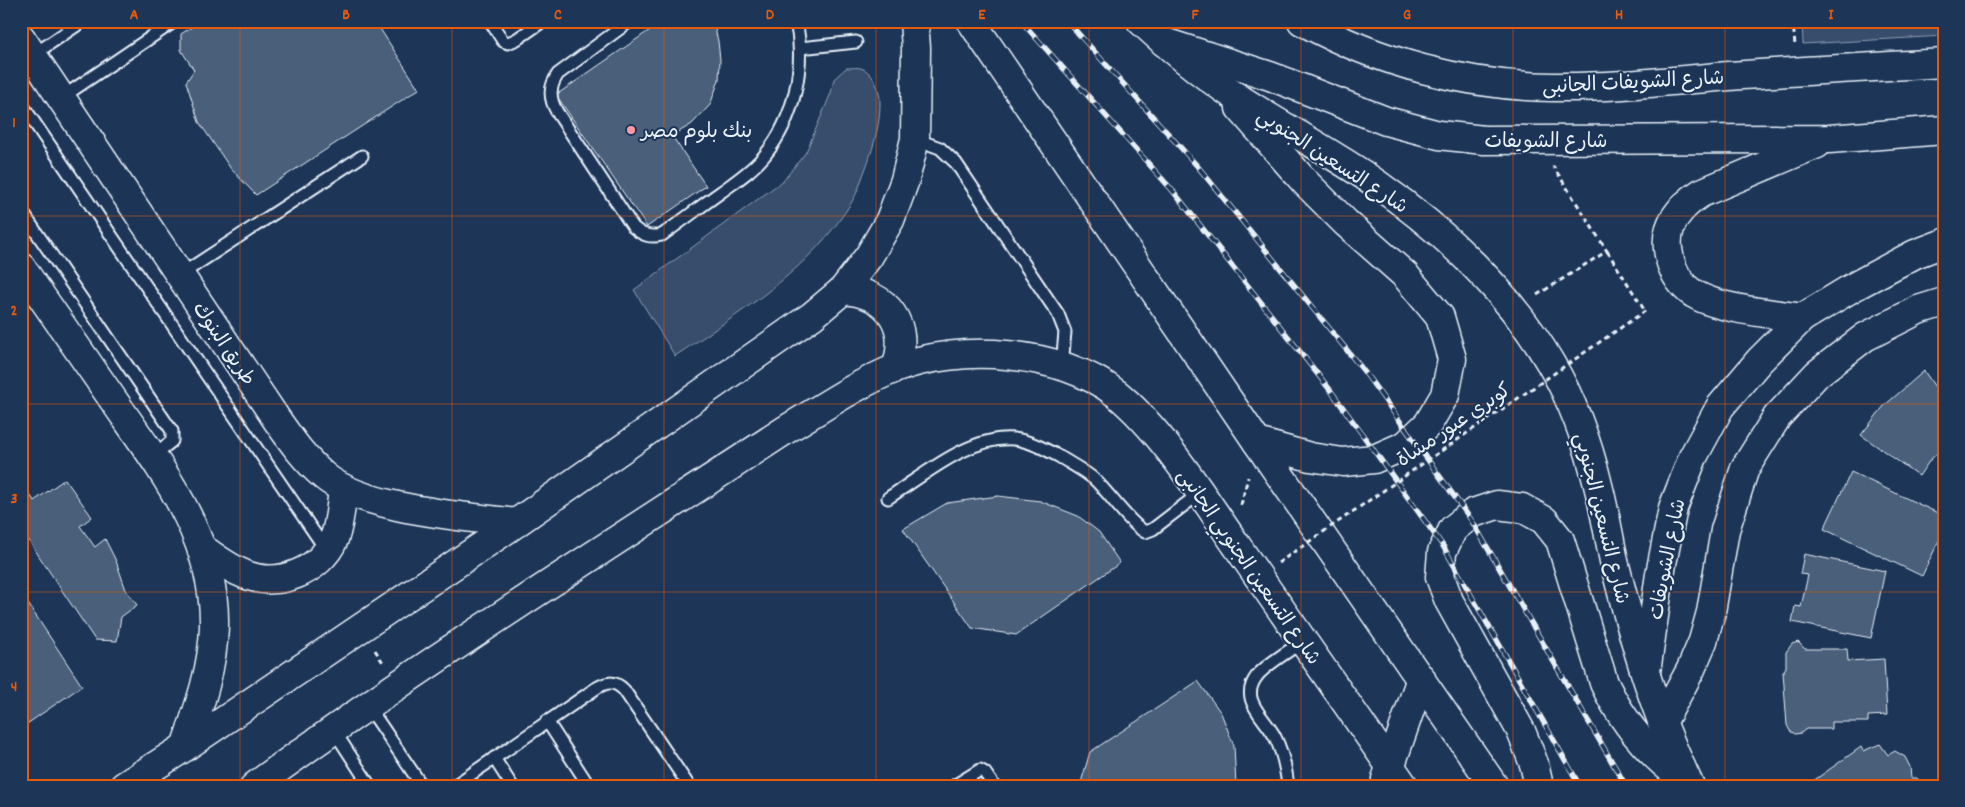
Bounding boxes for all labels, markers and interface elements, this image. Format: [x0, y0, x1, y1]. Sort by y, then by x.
text: A [130, 4, 139, 27]
text: B [342, 4, 350, 27]
text: C [554, 4, 562, 27]
text: D [766, 4, 775, 27]
text: E [978, 4, 986, 27]
text: F [1191, 4, 1199, 27]
text: G [1403, 4, 1411, 27]
text: H [1615, 4, 1623, 27]
text: I [1829, 4, 1835, 27]
street label: شارع الشويفات الجانبى [1541, 65, 1725, 103]
street label: شارع التسعين الجنوبي [1250, 103, 1412, 223]
text: 1 [12, 112, 16, 135]
place label: بنك بلوم مصر [639, 119, 752, 147]
marker: بنك بلوم مصر [625, 124, 637, 136]
street label: شارع الشويفات [1484, 129, 1608, 157]
street label: طريق البنوك [184, 297, 261, 392]
text: 2 [11, 300, 18, 323]
street label: كوبري عبور مشاة [1392, 378, 1518, 475]
street label: شارع التسعين الجنوبي [1564, 430, 1635, 607]
street label: شارع التسعين الجنوبي الجانبى [1168, 464, 1326, 672]
text: 3 [10, 488, 18, 511]
street label: شارع الشويفات [1643, 497, 1694, 623]
text: 4 [11, 676, 17, 699]

